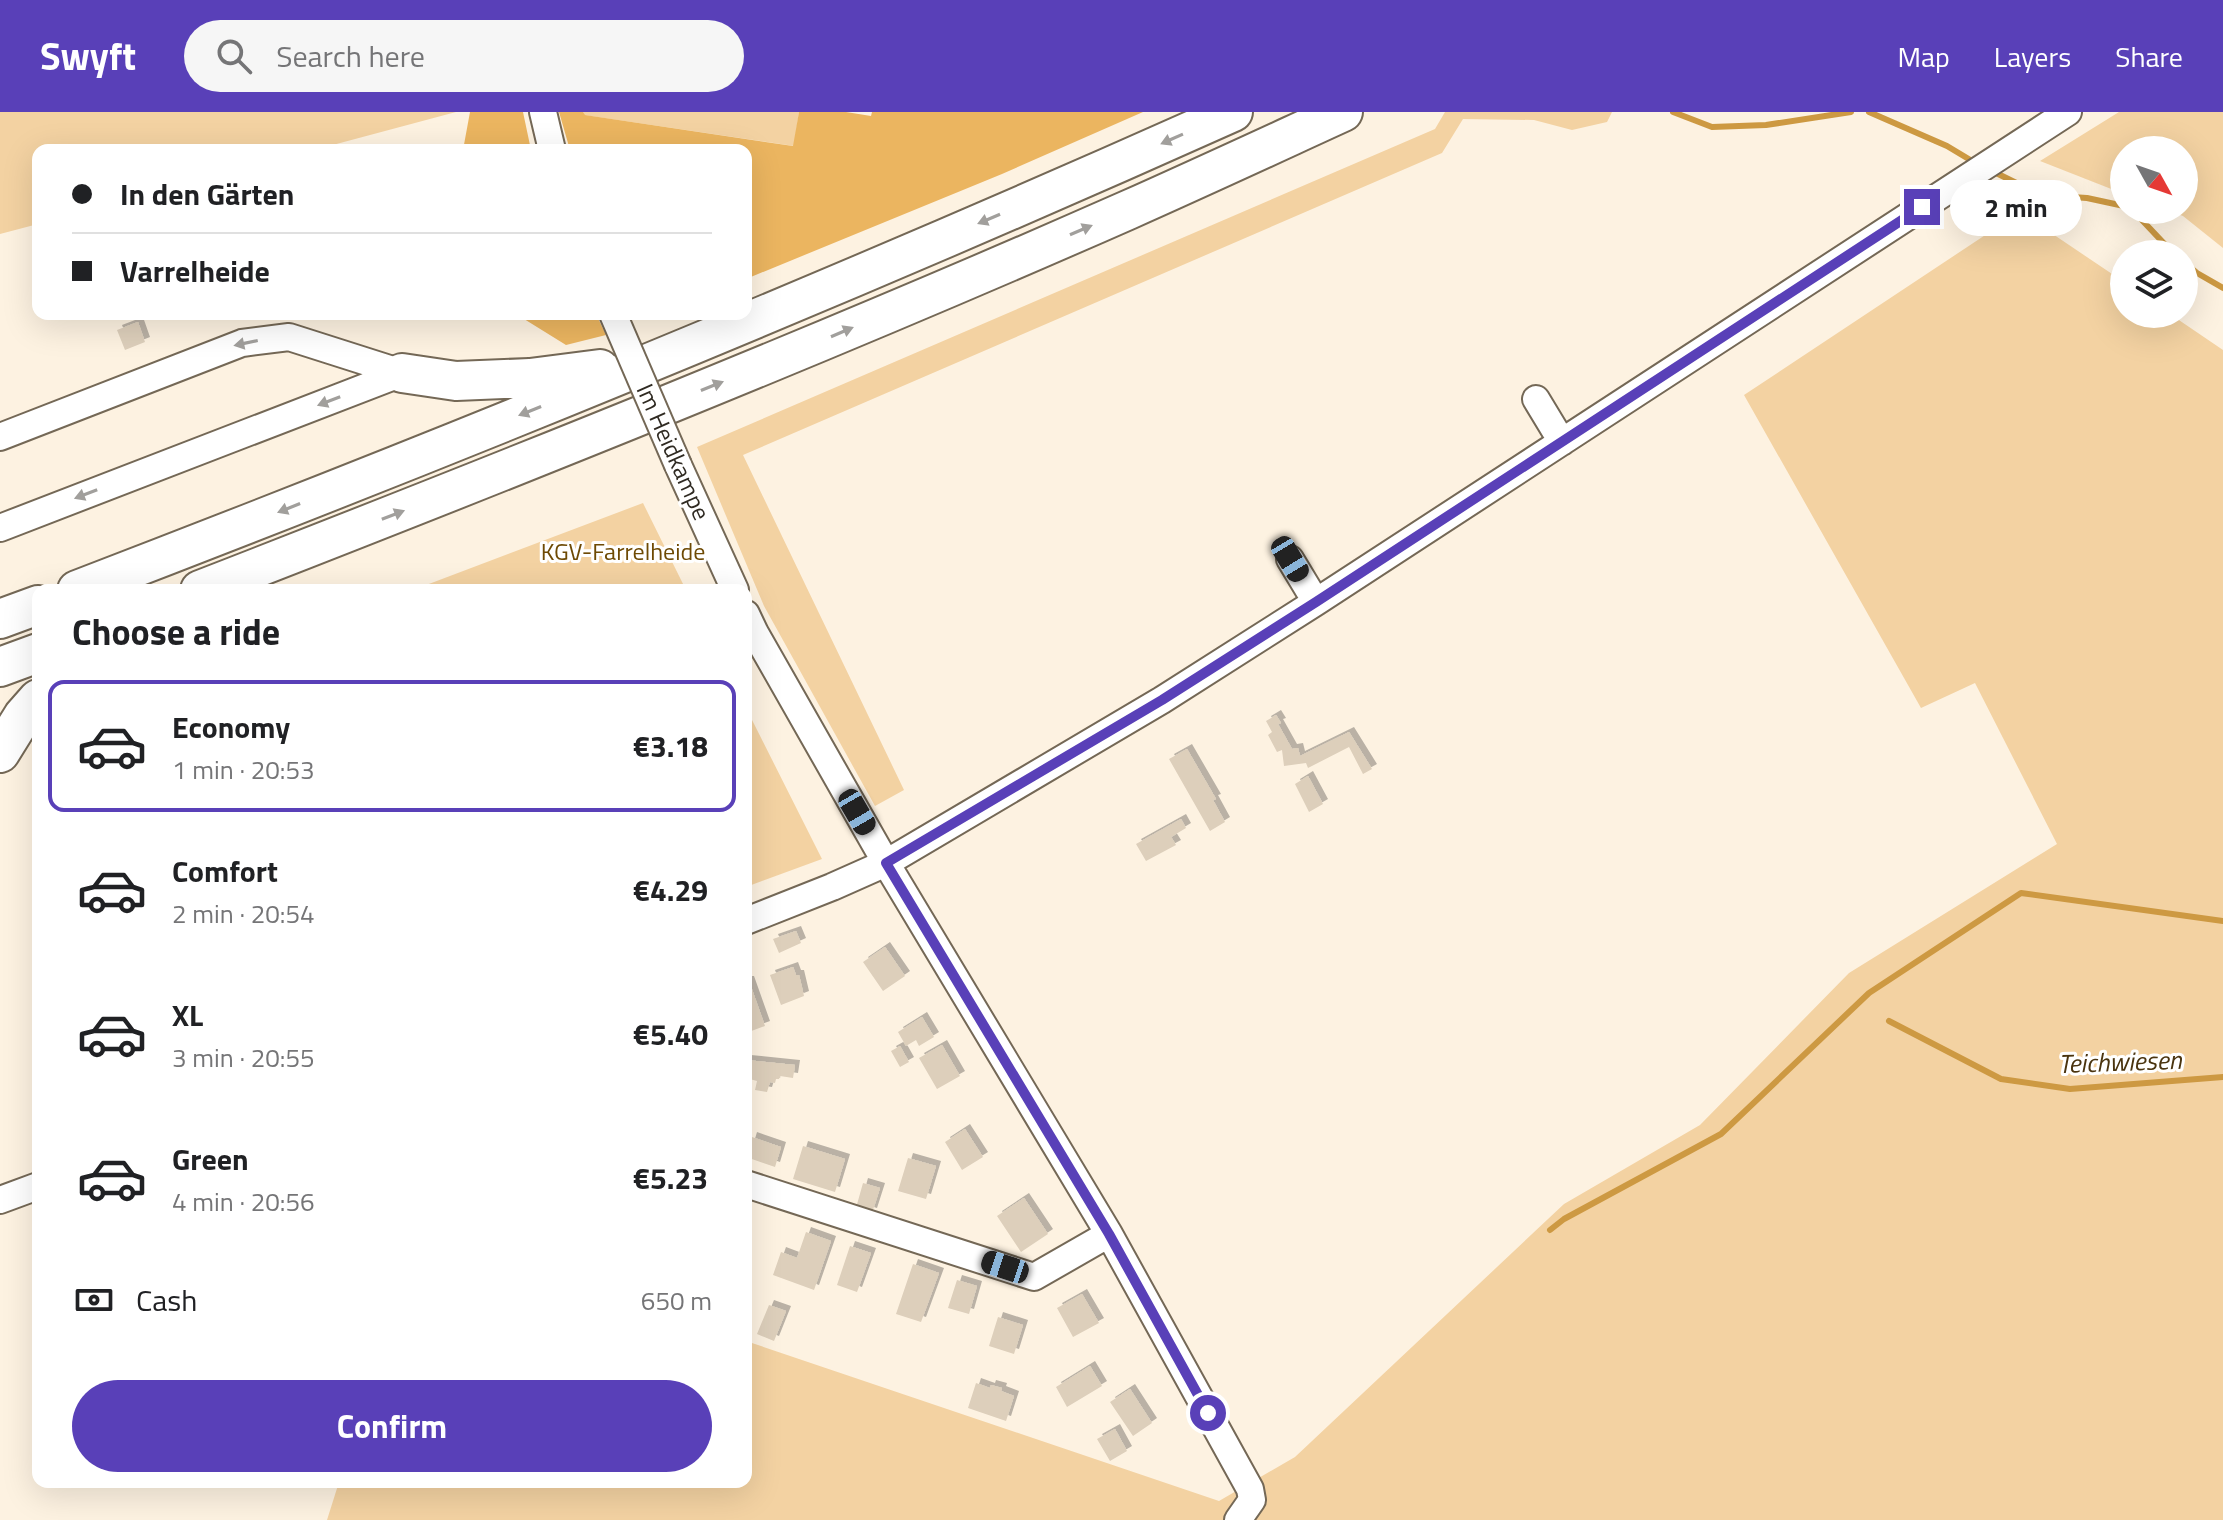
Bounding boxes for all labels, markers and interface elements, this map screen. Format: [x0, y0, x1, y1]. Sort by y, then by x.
search box [184, 20, 744, 92]
text: Swyft [40, 27, 136, 85]
text: Search here [276, 33, 425, 79]
icon: search [212, 34, 256, 78]
text: Map [1897, 35, 1950, 78]
text: Layers [1994, 35, 2071, 78]
text: Share [2115, 35, 2183, 78]
one-way arrow [1161, 132, 1184, 146]
north arrow [2110, 136, 2198, 224]
map controls [2110, 136, 2198, 328]
text: In den Gärten [120, 171, 294, 217]
callout: 2 min [1950, 179, 2082, 235]
text: 2 min [1984, 188, 2048, 227]
route end [1904, 189, 1940, 225]
one-way arrow [977, 212, 1001, 225]
one-way arrow [1069, 224, 1093, 237]
button: layers [2110, 240, 2198, 328]
text: Varrelheide [120, 248, 270, 294]
one-way arrow [830, 326, 853, 339]
one-way arrow [233, 337, 258, 350]
street label: Im Heidkampe [628, 378, 720, 525]
one-way arrow [700, 380, 724, 393]
one-way arrow [317, 395, 341, 408]
one-way arrow [518, 405, 542, 418]
one-way arrow [74, 488, 98, 501]
one-way arrow [276, 501, 300, 514]
one-way arrow [381, 508, 405, 521]
car [1267, 532, 1313, 586]
park label: KGV-Farrelheide [541, 533, 705, 569]
text: Choose a ride [72, 604, 280, 659]
text: Economy [172, 704, 290, 750]
icon: car [76, 710, 148, 782]
text: €3.18 [633, 723, 708, 769]
text: 1 min · 20:53 [172, 750, 315, 789]
car [835, 785, 879, 839]
text: Comfort [172, 848, 278, 894]
icon: car [76, 854, 148, 926]
text: €4.29 [633, 867, 708, 913]
text: 2 min · 20:54 [172, 894, 315, 933]
text: XL [172, 992, 203, 1038]
icon: car [76, 998, 148, 1070]
text: €5.40 [633, 1011, 708, 1057]
text: 3 min · 20:55 [172, 1038, 315, 1077]
water label: Teichwiesen [2058, 1040, 2183, 1083]
text: Green [172, 1136, 249, 1182]
icon: car [76, 1142, 148, 1214]
text: €5.23 [633, 1155, 708, 1201]
text: 4 min · 20:56 [172, 1182, 315, 1221]
car [978, 1248, 1032, 1286]
text: Cash [136, 1277, 197, 1323]
icon: cash [72, 1278, 116, 1322]
text: 650 m [641, 1281, 712, 1320]
button: Confirm [72, 1380, 712, 1472]
route start [1190, 1395, 1226, 1431]

